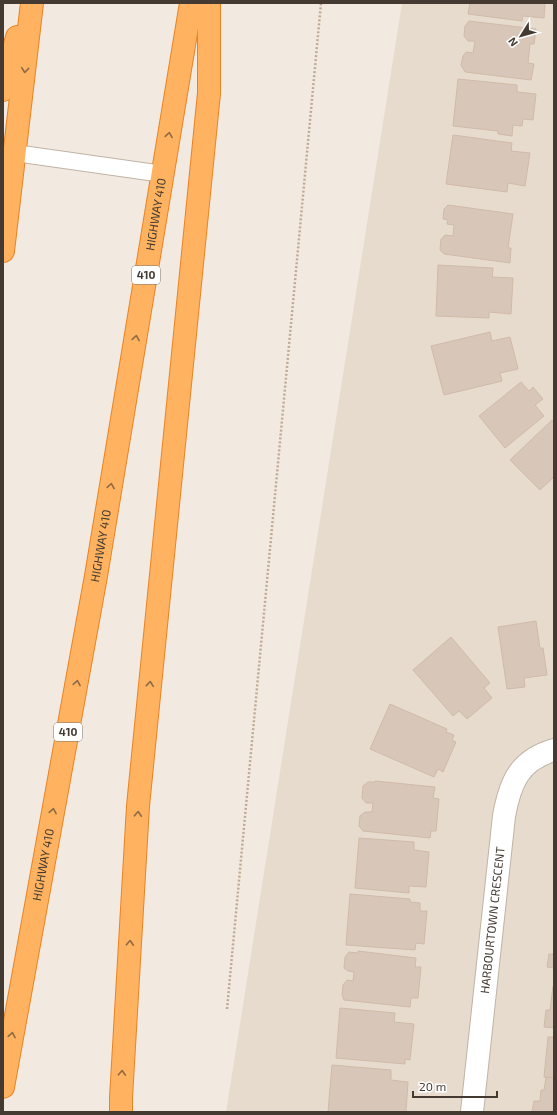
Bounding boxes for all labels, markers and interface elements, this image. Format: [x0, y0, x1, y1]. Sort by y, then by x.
north arrow [501, 16, 541, 56]
text: N [505, 35, 520, 49]
one-way arrow [20, 67, 29, 73]
one-way arrow [164, 132, 173, 138]
street label: HIGHWAY 410 [142, 177, 168, 251]
road number: 410 [132, 266, 160, 284]
one-way arrow [131, 335, 139, 342]
one-way arrow [106, 483, 115, 489]
street label: HIGHWAY 410 [87, 508, 113, 583]
one-way arrow [72, 680, 80, 686]
one-way arrow [146, 681, 155, 687]
road number: 410 [54, 723, 82, 741]
one-way arrow [49, 807, 57, 814]
one-way arrow [133, 811, 142, 817]
street label: HIGHWAY 410 [29, 827, 56, 902]
street label: HARBOURTOWN CRESCENT [477, 846, 507, 994]
one-way arrow [125, 940, 134, 946]
one-way arrow [8, 1032, 16, 1038]
one-way arrow [118, 1070, 127, 1076]
scale bar [413, 1073, 497, 1099]
text: 20 m [419, 1079, 446, 1093]

